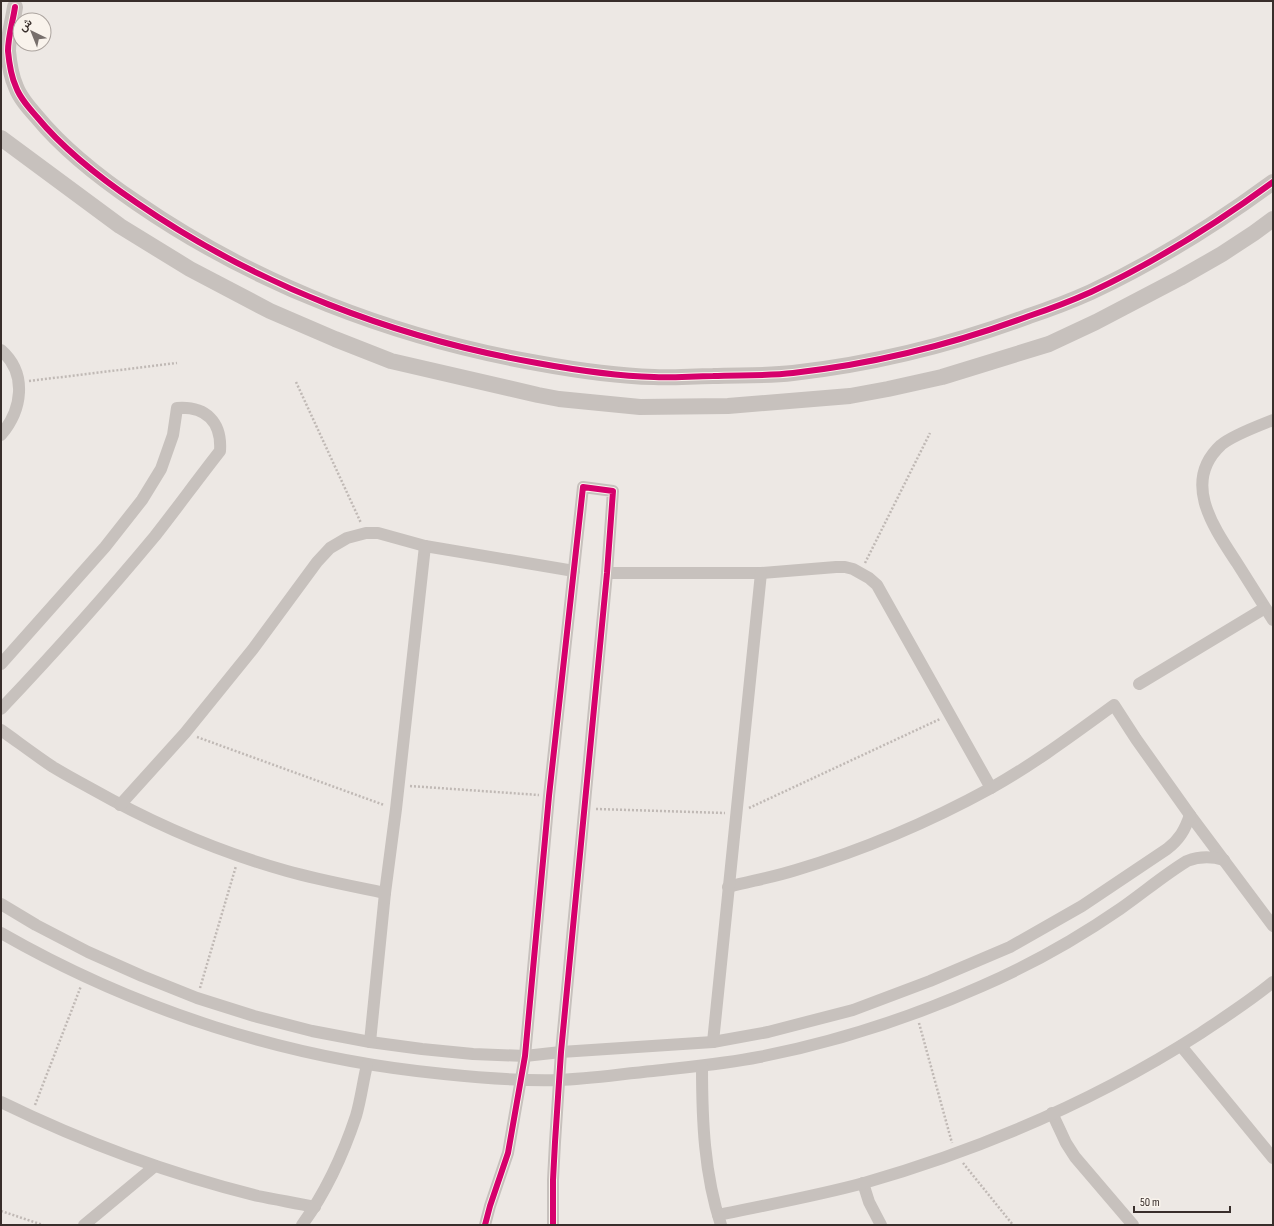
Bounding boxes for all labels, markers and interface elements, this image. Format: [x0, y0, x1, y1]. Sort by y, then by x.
north arrow [12, 12, 52, 52]
text: ش [16, 16, 35, 34]
scale bar [1134, 1188, 1230, 1214]
text: 50 m [1140, 1195, 1160, 1210]

